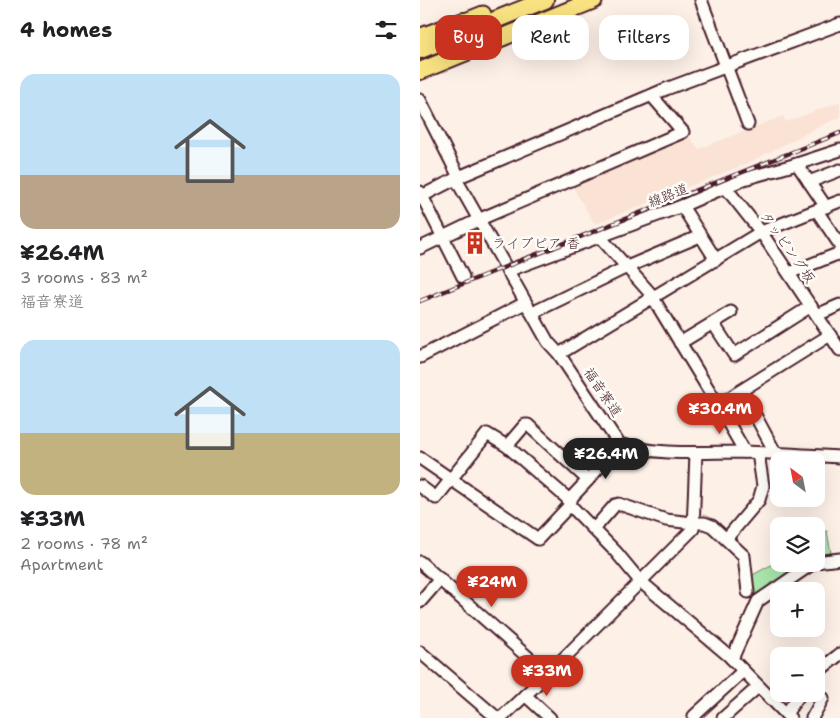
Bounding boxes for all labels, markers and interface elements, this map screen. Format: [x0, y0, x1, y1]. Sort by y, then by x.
chip: Buy [435, 15, 502, 60]
chip: Rent [512, 15, 589, 60]
chip: Filters [599, 15, 689, 60]
text: 4 homes [20, 16, 112, 44]
icon: filters [372, 16, 400, 44]
icon: home [165, 106, 255, 196]
street label: 線路道 [645, 179, 691, 211]
street label: タッピング坂 [757, 207, 819, 287]
building icon: ライブピア 香 [462, 230, 488, 256]
place label: ライブピア 香 [492, 234, 580, 252]
text: ¥26.4M [20, 239, 104, 267]
text: 3 rooms · 83 m² [20, 267, 148, 288]
text: 福音寮道 [20, 291, 84, 312]
street label: 福音寮道 [580, 364, 626, 420]
icon: home [165, 373, 255, 463]
pin: ¥30.4M [679, 392, 761, 435]
text: ¥30.4M [688, 398, 752, 419]
pin: ¥26.4M [565, 438, 647, 480]
text: ¥26.4M [574, 443, 638, 464]
north arrow [770, 452, 825, 508]
map controls [770, 452, 825, 702]
text: ¥33M [20, 505, 85, 533]
button: layers [770, 517, 825, 572]
text: 2 rooms · 78 m² [20, 533, 148, 554]
text: Apartment [20, 554, 103, 575]
pin: ¥24M [462, 566, 522, 608]
text: ¥24M [467, 571, 517, 592]
button: + [770, 582, 825, 637]
button: − [770, 647, 825, 702]
pin: ¥33M [517, 654, 577, 697]
text: ¥33M [522, 660, 572, 681]

